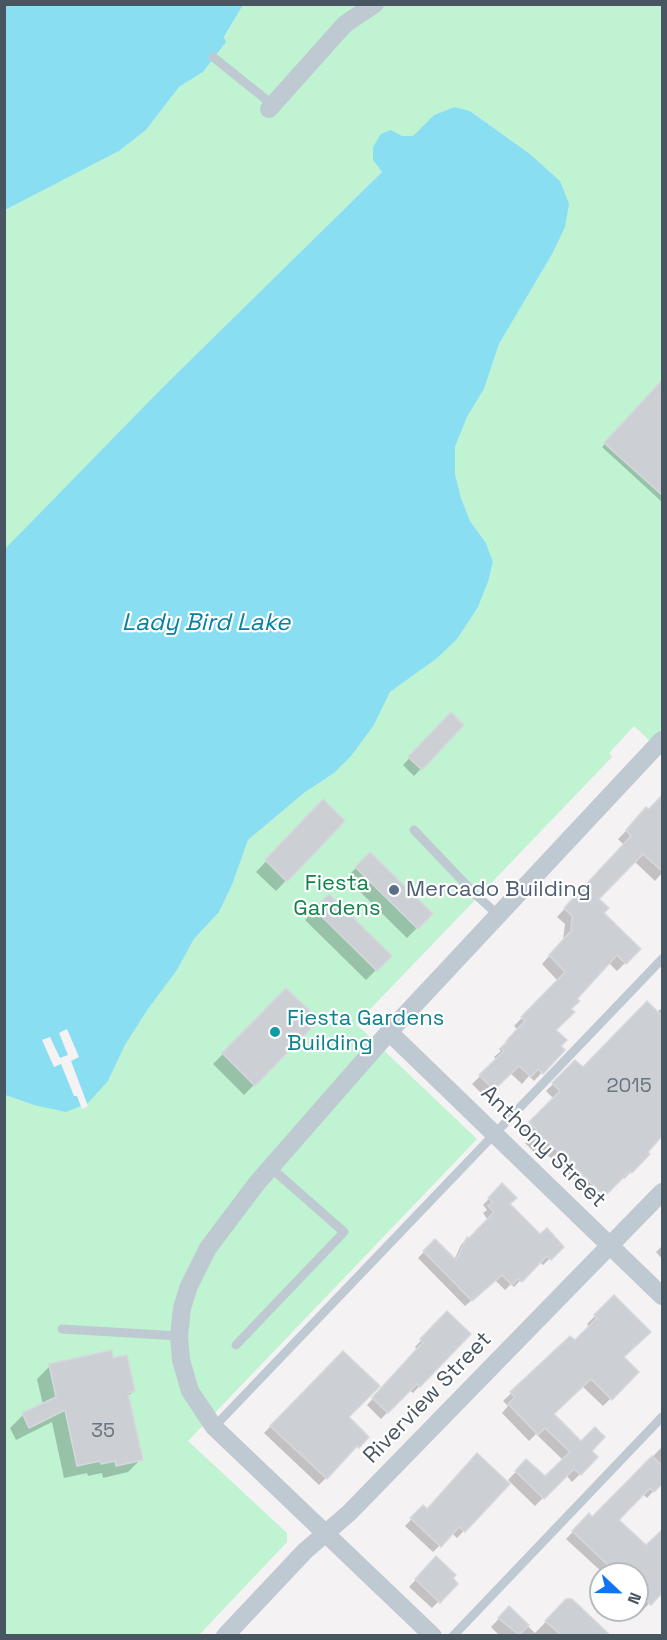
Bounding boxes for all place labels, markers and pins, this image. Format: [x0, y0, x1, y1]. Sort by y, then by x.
place label: Mercado Building [406, 877, 591, 903]
marker: Mercado Building [387, 883, 401, 897]
place label: Fiesta Gardens Building [287, 1006, 444, 1058]
marker: Fiesta Gardens Building [268, 1025, 282, 1039]

